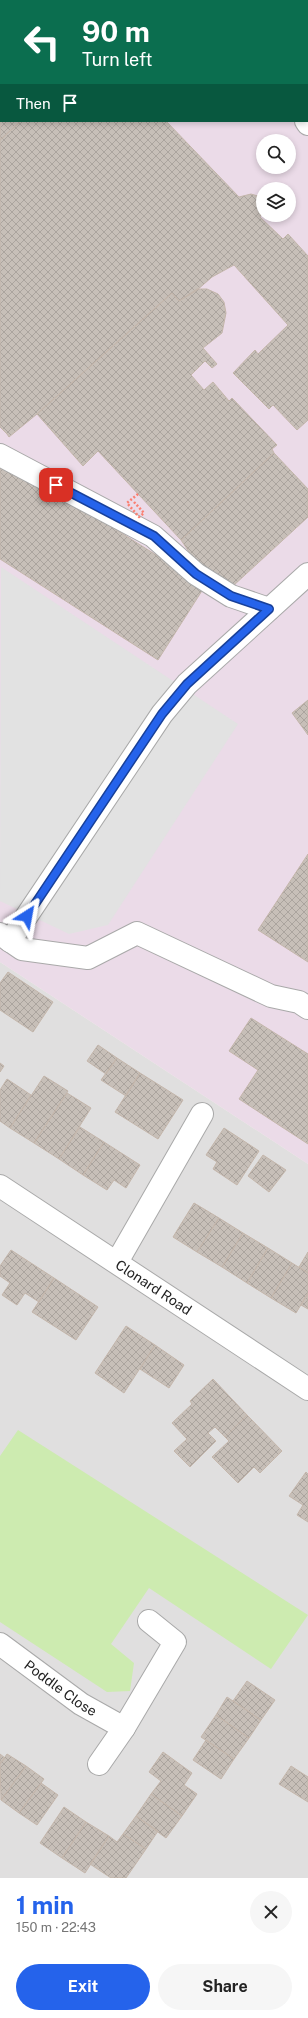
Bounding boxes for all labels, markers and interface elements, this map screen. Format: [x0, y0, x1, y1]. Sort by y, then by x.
text: 90 m [82, 15, 150, 48]
icon: left [16, 16, 68, 68]
text: Turn left [82, 49, 152, 70]
icon: arrive [59, 92, 81, 114]
text: Then [16, 95, 51, 112]
map controls [256, 134, 296, 222]
button: search [256, 134, 296, 174]
button: layers [256, 182, 296, 222]
pin [39, 468, 73, 502]
icon: arrive [45, 474, 67, 496]
position arrow [6, 895, 48, 937]
street label: Clonard Road [113, 1256, 195, 1318]
street label: Poddle Close [21, 1657, 100, 1719]
text: 1 min [16, 1891, 74, 1919]
button: close [250, 1891, 292, 1933]
text: 150 m · 22:43 [16, 1920, 96, 1935]
button: Exit [16, 1964, 150, 2010]
button: Share [158, 1964, 292, 2010]

